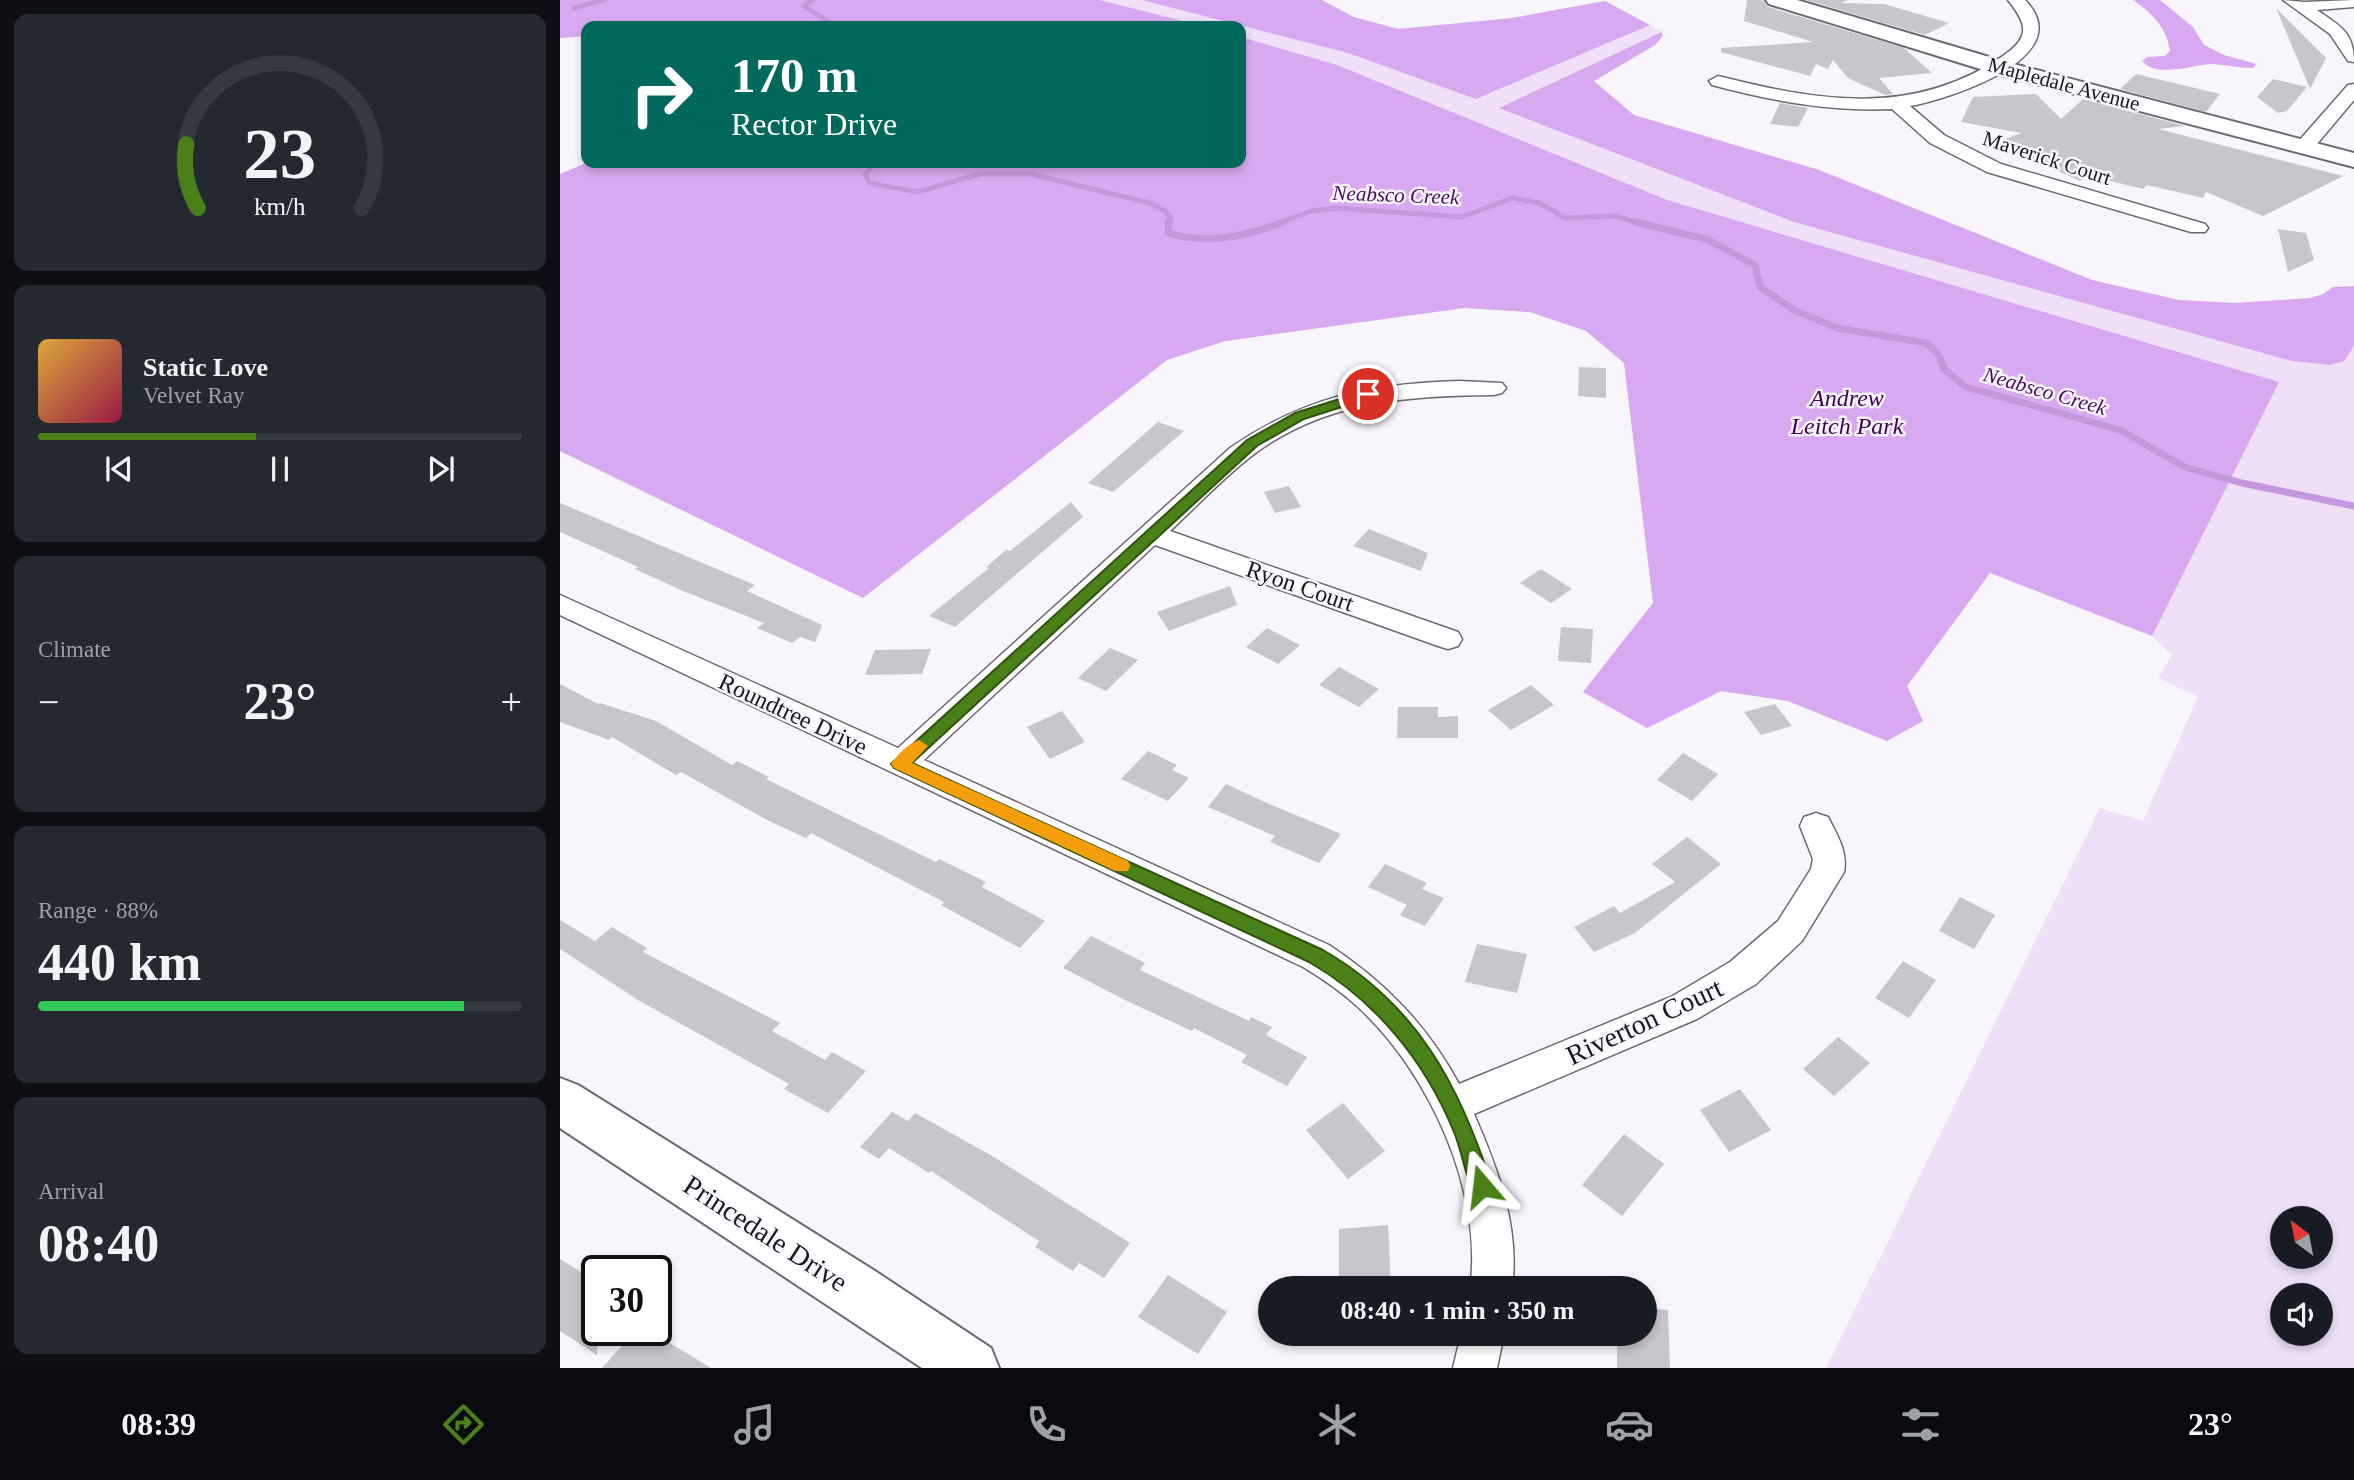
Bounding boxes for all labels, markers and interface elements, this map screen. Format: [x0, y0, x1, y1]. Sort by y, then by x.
text: 170 m [731, 48, 858, 103]
icon: right [616, 49, 707, 140]
street label: Mapledale Avenue [1985, 52, 2143, 116]
text: Rector Drive [731, 106, 897, 142]
text: 23 [244, 114, 316, 195]
street label: Maverick Court [1980, 126, 2114, 190]
water label: Neabsco Creek [1331, 181, 1461, 209]
text: km/h [254, 193, 306, 220]
text: Static Love [143, 353, 268, 382]
water label: Neabsco Creek [1980, 362, 2110, 420]
pin [1338, 364, 1398, 424]
icon: arrive [1349, 375, 1387, 413]
text: Velvet Ray [143, 383, 245, 408]
park label: Andrew Leitch Park [1790, 385, 1904, 439]
icon: previous [100, 450, 138, 488]
icon: pause [261, 450, 299, 488]
icon: next [422, 450, 460, 488]
street label: Ryon Court [1243, 556, 1357, 617]
text: Climate [38, 637, 111, 662]
street label: Roundtree Drive [715, 668, 871, 760]
text: 23° [244, 673, 316, 730]
text: − [38, 681, 59, 723]
text: + [501, 681, 522, 723]
text: Range · 88% [38, 898, 158, 923]
text: 440 km [38, 934, 201, 991]
street label: Riverton Court [1561, 972, 1727, 1071]
position arrow [1445, 1149, 1519, 1223]
street label: Princedale Drive [678, 1169, 853, 1298]
text: Arrival [38, 1179, 104, 1204]
north arrow [2270, 1206, 2333, 1269]
map controls [2270, 1206, 2333, 1346]
text: 08:40 [38, 1215, 159, 1272]
speed limit sign: 30 [581, 1255, 672, 1346]
button: sound [2270, 1283, 2333, 1346]
text: 08:40 · 1 min · 350 m [1341, 1296, 1575, 1325]
icon: directions [439, 1400, 488, 1449]
icon: music [730, 1400, 779, 1449]
icon: phone [1022, 1400, 1071, 1449]
icon: climate [1313, 1400, 1362, 1449]
icon: car [1605, 1400, 1654, 1449]
icon: filters [1896, 1400, 1945, 1449]
text: 08:39 [121, 1406, 196, 1442]
text: 23° [2188, 1406, 2233, 1442]

